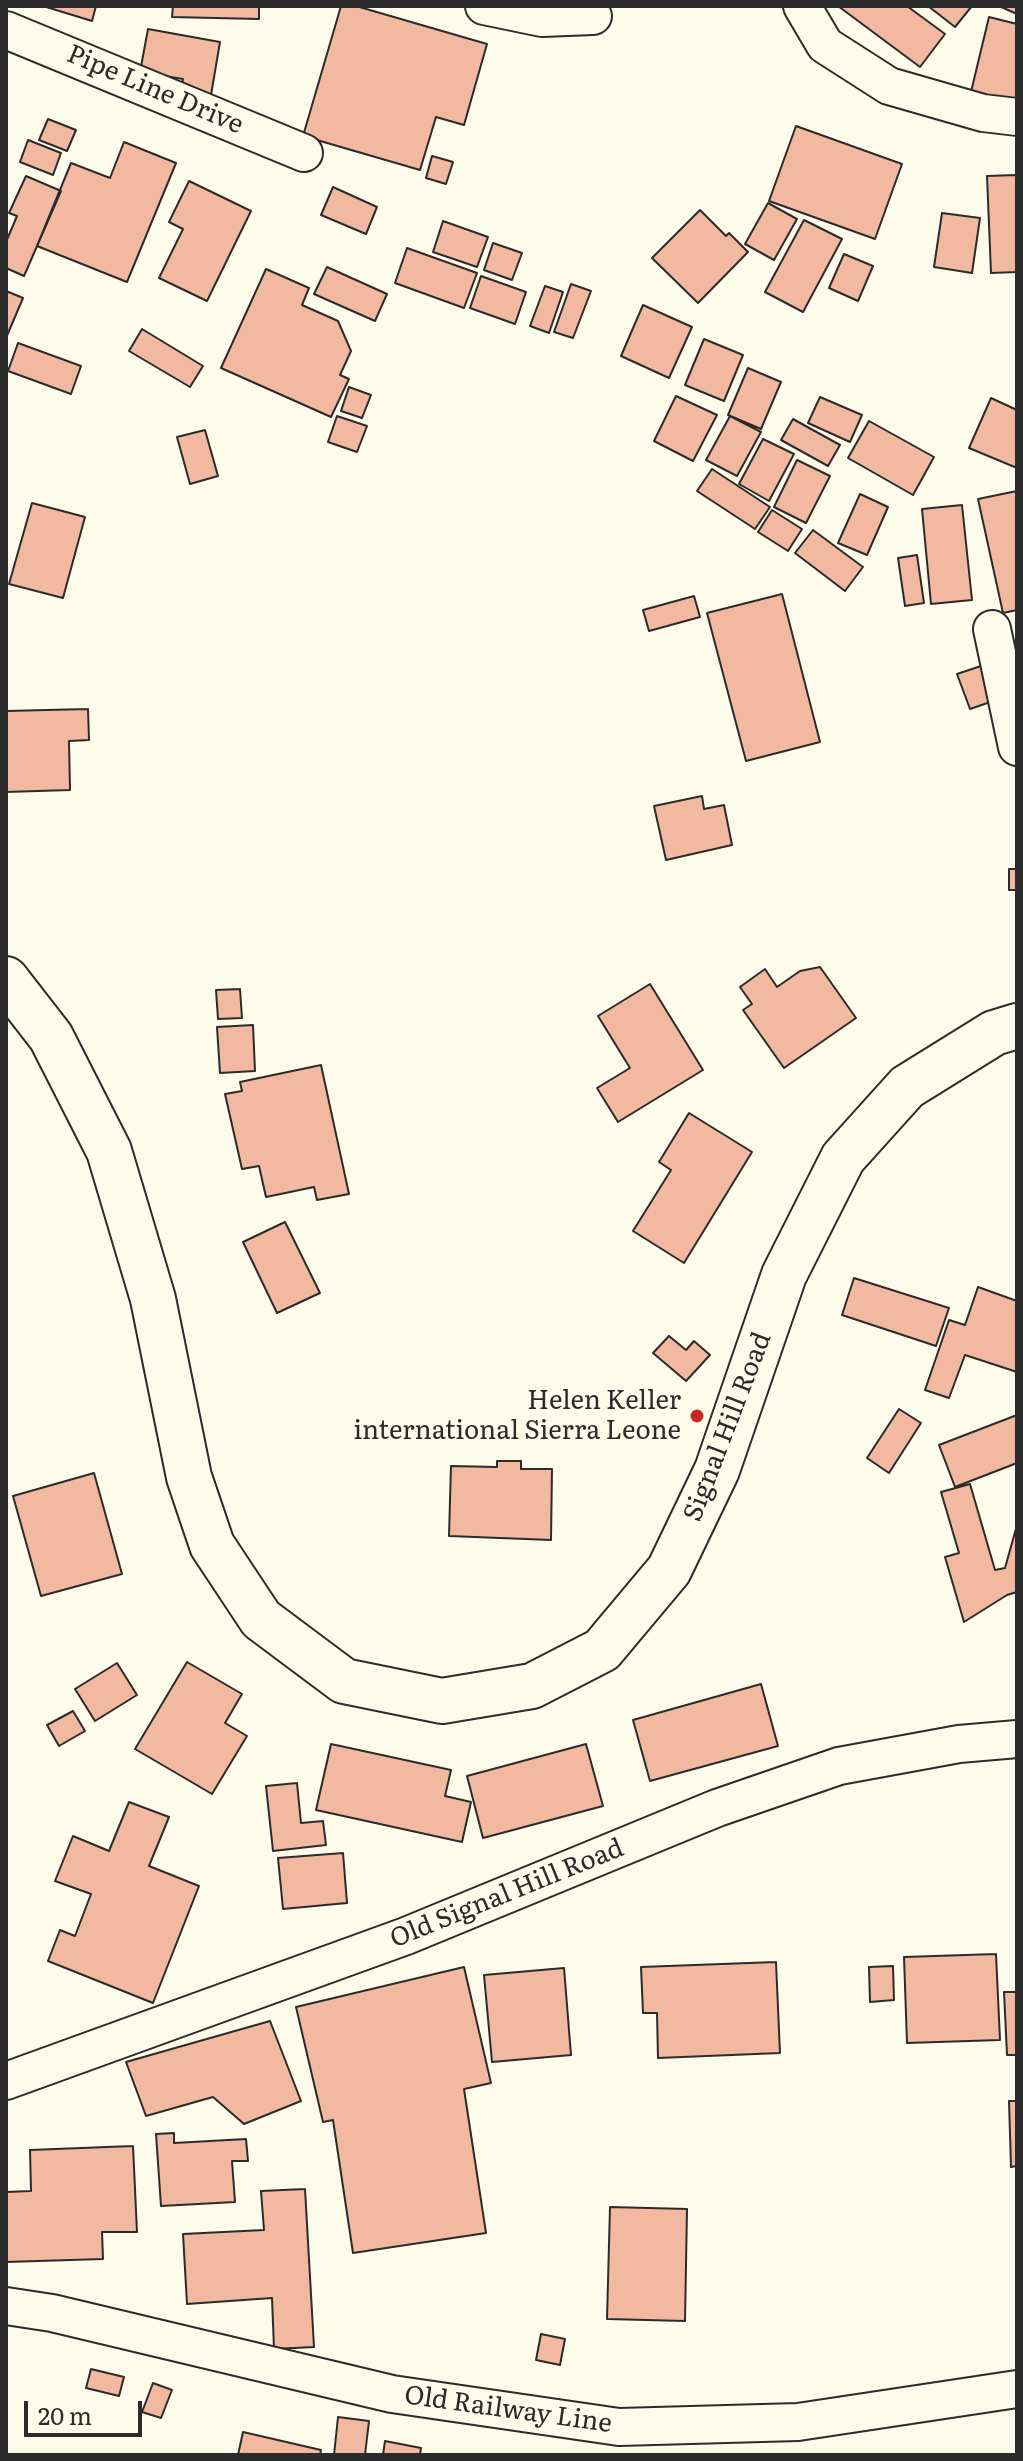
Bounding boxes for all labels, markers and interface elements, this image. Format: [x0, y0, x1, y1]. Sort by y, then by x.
street label: Pipe Line Drive [62, 39, 248, 141]
street label: Signal Hill Road [678, 1328, 778, 1526]
place label: Helen Keller international Sierra Leone [353, 1385, 681, 1446]
marker: Helen Keller international Sierra Leone [688, 1407, 706, 1425]
street label: Old Signal Hill Road [386, 1833, 628, 1955]
street label: Old Railway Line [402, 2380, 614, 2440]
scale bar [28, 2385, 146, 2435]
text: 20 m [38, 2397, 92, 2432]

